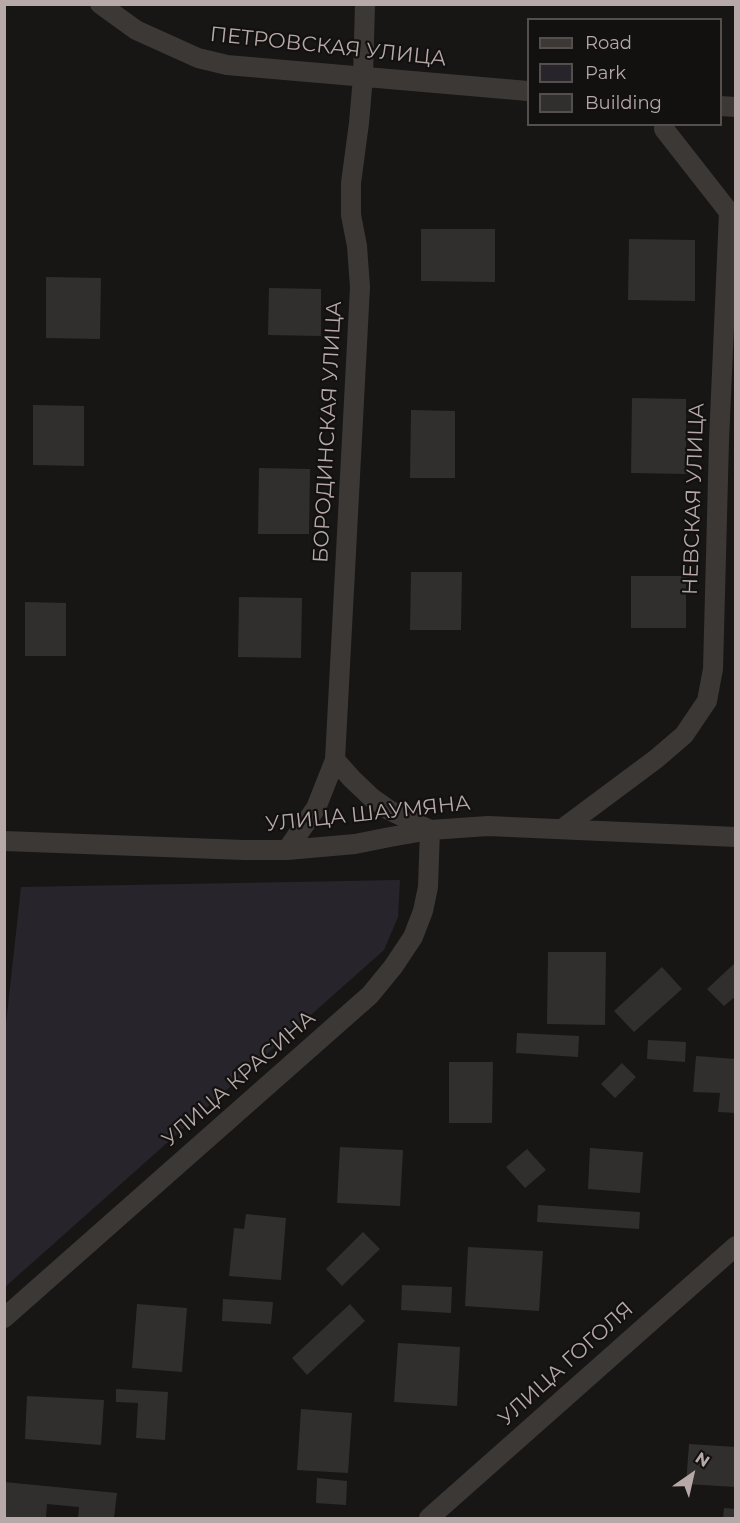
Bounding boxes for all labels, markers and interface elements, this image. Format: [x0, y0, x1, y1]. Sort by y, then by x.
legend [527, 18, 722, 126]
street label: ПЕТРОВСКАЯ УЛИЦА [209, 22, 447, 72]
text: Road [585, 32, 632, 54]
text: Park [585, 62, 626, 84]
text: Building [585, 92, 662, 114]
street label: БОРОДИНСКАЯ УЛИЦА [309, 300, 347, 564]
street label: НЕВСКАЯ УЛИЦА [678, 402, 710, 596]
street label: УЛИЦА ШАУМЯНА [264, 791, 472, 837]
street label: УЛИЦА КРАСИНА [157, 1006, 321, 1152]
street label: УЛИЦА ГОГОЛЯ [493, 1297, 639, 1431]
north arrow [662, 1445, 722, 1505]
text: N [692, 1448, 713, 1471]

